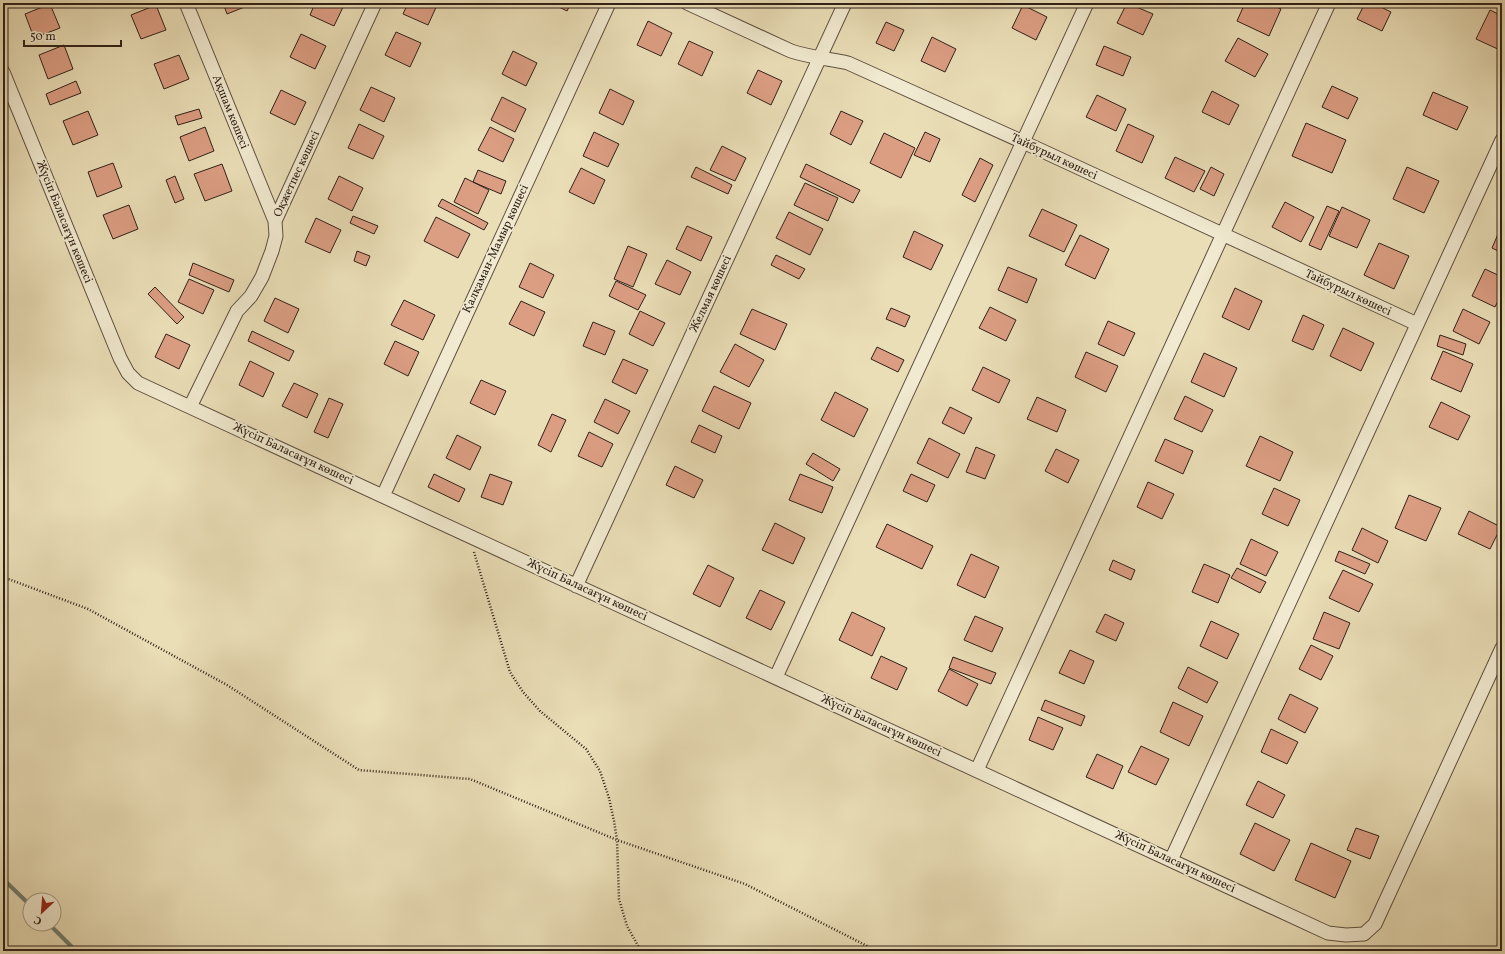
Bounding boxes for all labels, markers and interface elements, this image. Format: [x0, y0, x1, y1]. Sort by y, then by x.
scale bar [24, 22, 121, 48]
text: 50 m [30, 29, 56, 45]
street label: Ақшам көшесі [208, 73, 252, 152]
street label: Оқжетпес көшесі [270, 128, 324, 220]
street label: Тайбурыл көшесі [1008, 130, 1100, 184]
street label: Жүсіп Баласағұн көшесі [32, 158, 96, 286]
street label: Қалқаман-Мамыр көшесі [459, 182, 533, 316]
street label: Желмая көшесі [686, 252, 736, 335]
street label: Тайбурыл көшесі [1302, 266, 1394, 320]
street label: Жүсіп Баласағұн көшесі [230, 419, 356, 489]
street label: Жүсіп Баласағұн көшесі [524, 555, 650, 625]
street label: Жүсіп Баласағұн көшесі [818, 691, 944, 761]
street label: Жүсіп Баласағұн көшесі [1112, 827, 1238, 897]
north arrow [22, 892, 62, 932]
text: С [32, 911, 45, 928]

